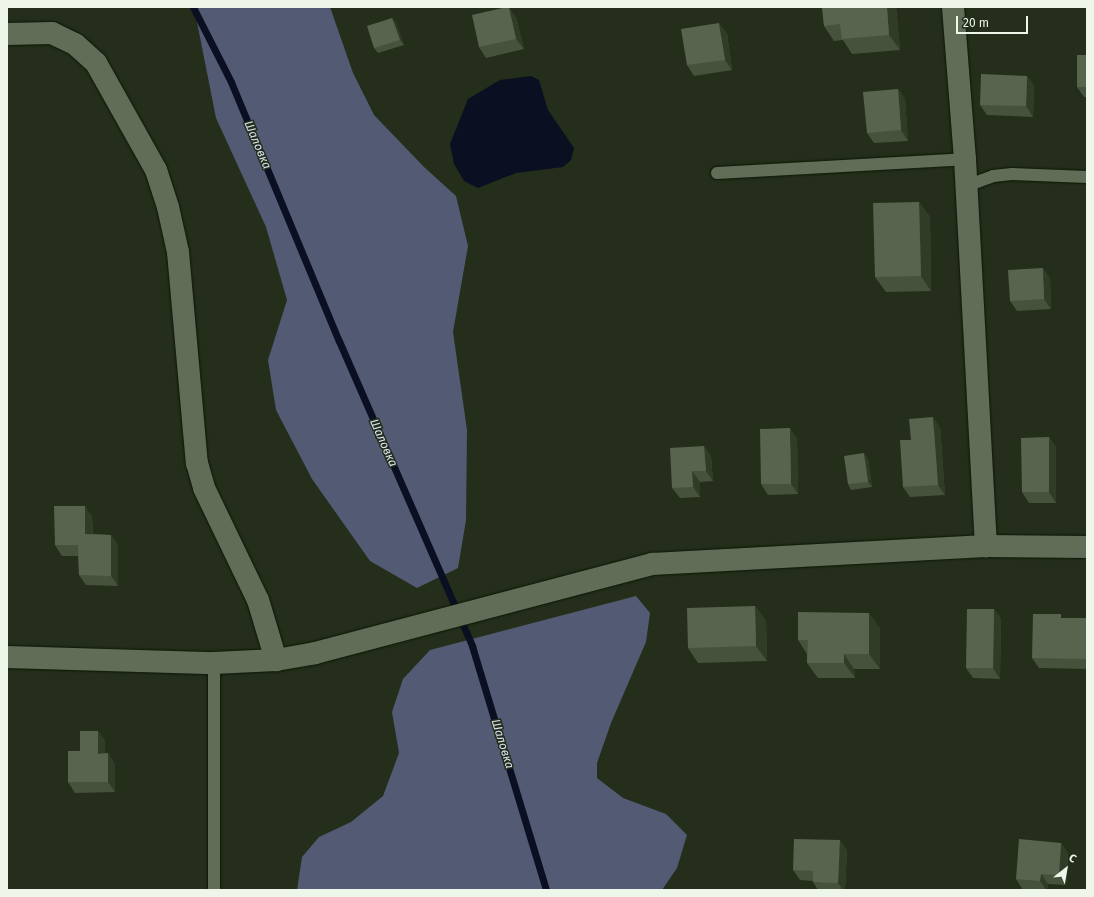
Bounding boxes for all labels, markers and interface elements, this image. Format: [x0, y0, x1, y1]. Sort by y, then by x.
scale bar [958, 8, 1030, 34]
text: 20 m [963, 16, 989, 30]
water label: Шаловка [240, 119, 274, 171]
water label: Шаловка [366, 417, 400, 469]
water label: Шаловка [488, 717, 516, 771]
north arrow [1046, 849, 1086, 889]
text: С [1066, 851, 1078, 865]

